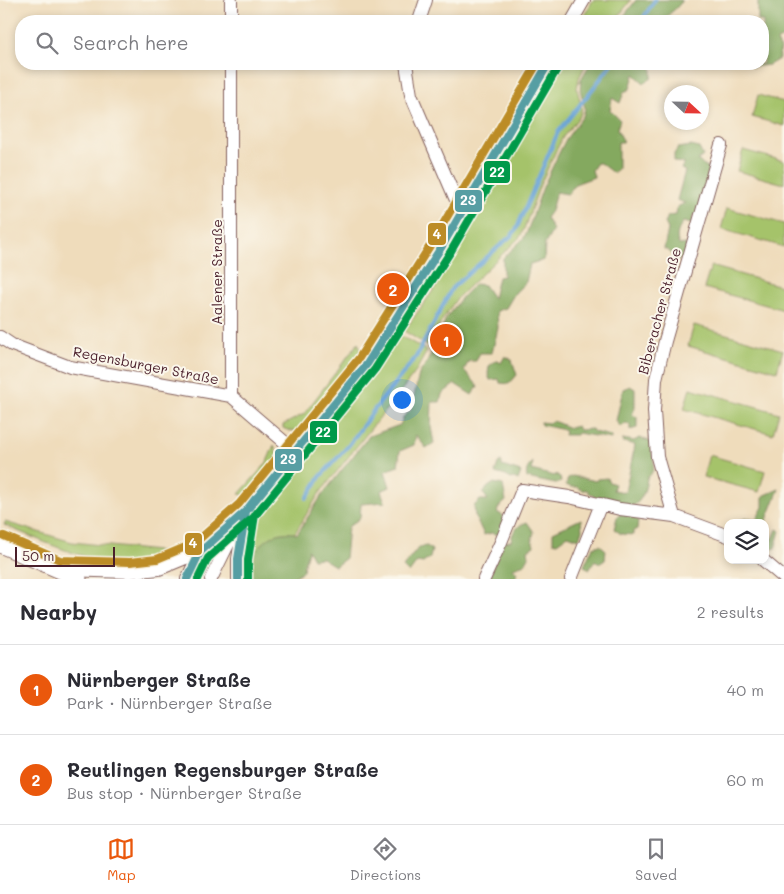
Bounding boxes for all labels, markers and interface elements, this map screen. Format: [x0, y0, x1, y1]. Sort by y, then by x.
search box [15, 15, 769, 70]
icon: search [33, 29, 61, 57]
text: Search here [73, 30, 189, 55]
north arrow [664, 85, 709, 130]
line badge: 22 [483, 160, 511, 184]
text: 22 [489, 162, 505, 181]
line badge: 23 [454, 189, 483, 213]
text: 23 [460, 190, 476, 209]
street label: Aalener Straße [207, 219, 226, 325]
line badge: 4 [427, 222, 447, 246]
text: 4 [433, 224, 442, 243]
street label: Biberacher Straße [633, 246, 685, 376]
pin: 2 [377, 270, 409, 308]
pin: 1 [430, 321, 462, 359]
street label: Regensburger Straße [71, 342, 221, 388]
your location [389, 387, 415, 413]
line badge: 22 [309, 420, 338, 444]
text: 22 [315, 422, 331, 441]
line badge: 23 [274, 448, 303, 472]
text: 23 [280, 449, 296, 468]
map controls [724, 519, 769, 564]
button: layers [724, 519, 769, 564]
line badge: 4 [184, 532, 203, 556]
text: 4 [189, 533, 198, 552]
scale bar [15, 544, 115, 567]
text: 50 m [22, 546, 54, 565]
text: Nearby [20, 598, 97, 625]
text: 2 results [697, 601, 764, 622]
text: Nürnberger Straße [67, 667, 251, 692]
text: 1 [32, 679, 40, 700]
text: 40 m [727, 679, 764, 700]
text: Park · Nürnberger Straße [67, 692, 273, 713]
text: Reutlingen Regensburger Straße [67, 757, 379, 782]
text: 2 [32, 769, 40, 790]
text: 60 m [727, 769, 764, 790]
text: Bus stop · Nürnberger Straße [67, 782, 302, 803]
tab: Map [107, 835, 136, 884]
tab: Directions [350, 835, 421, 884]
tab: Saved [635, 835, 677, 884]

